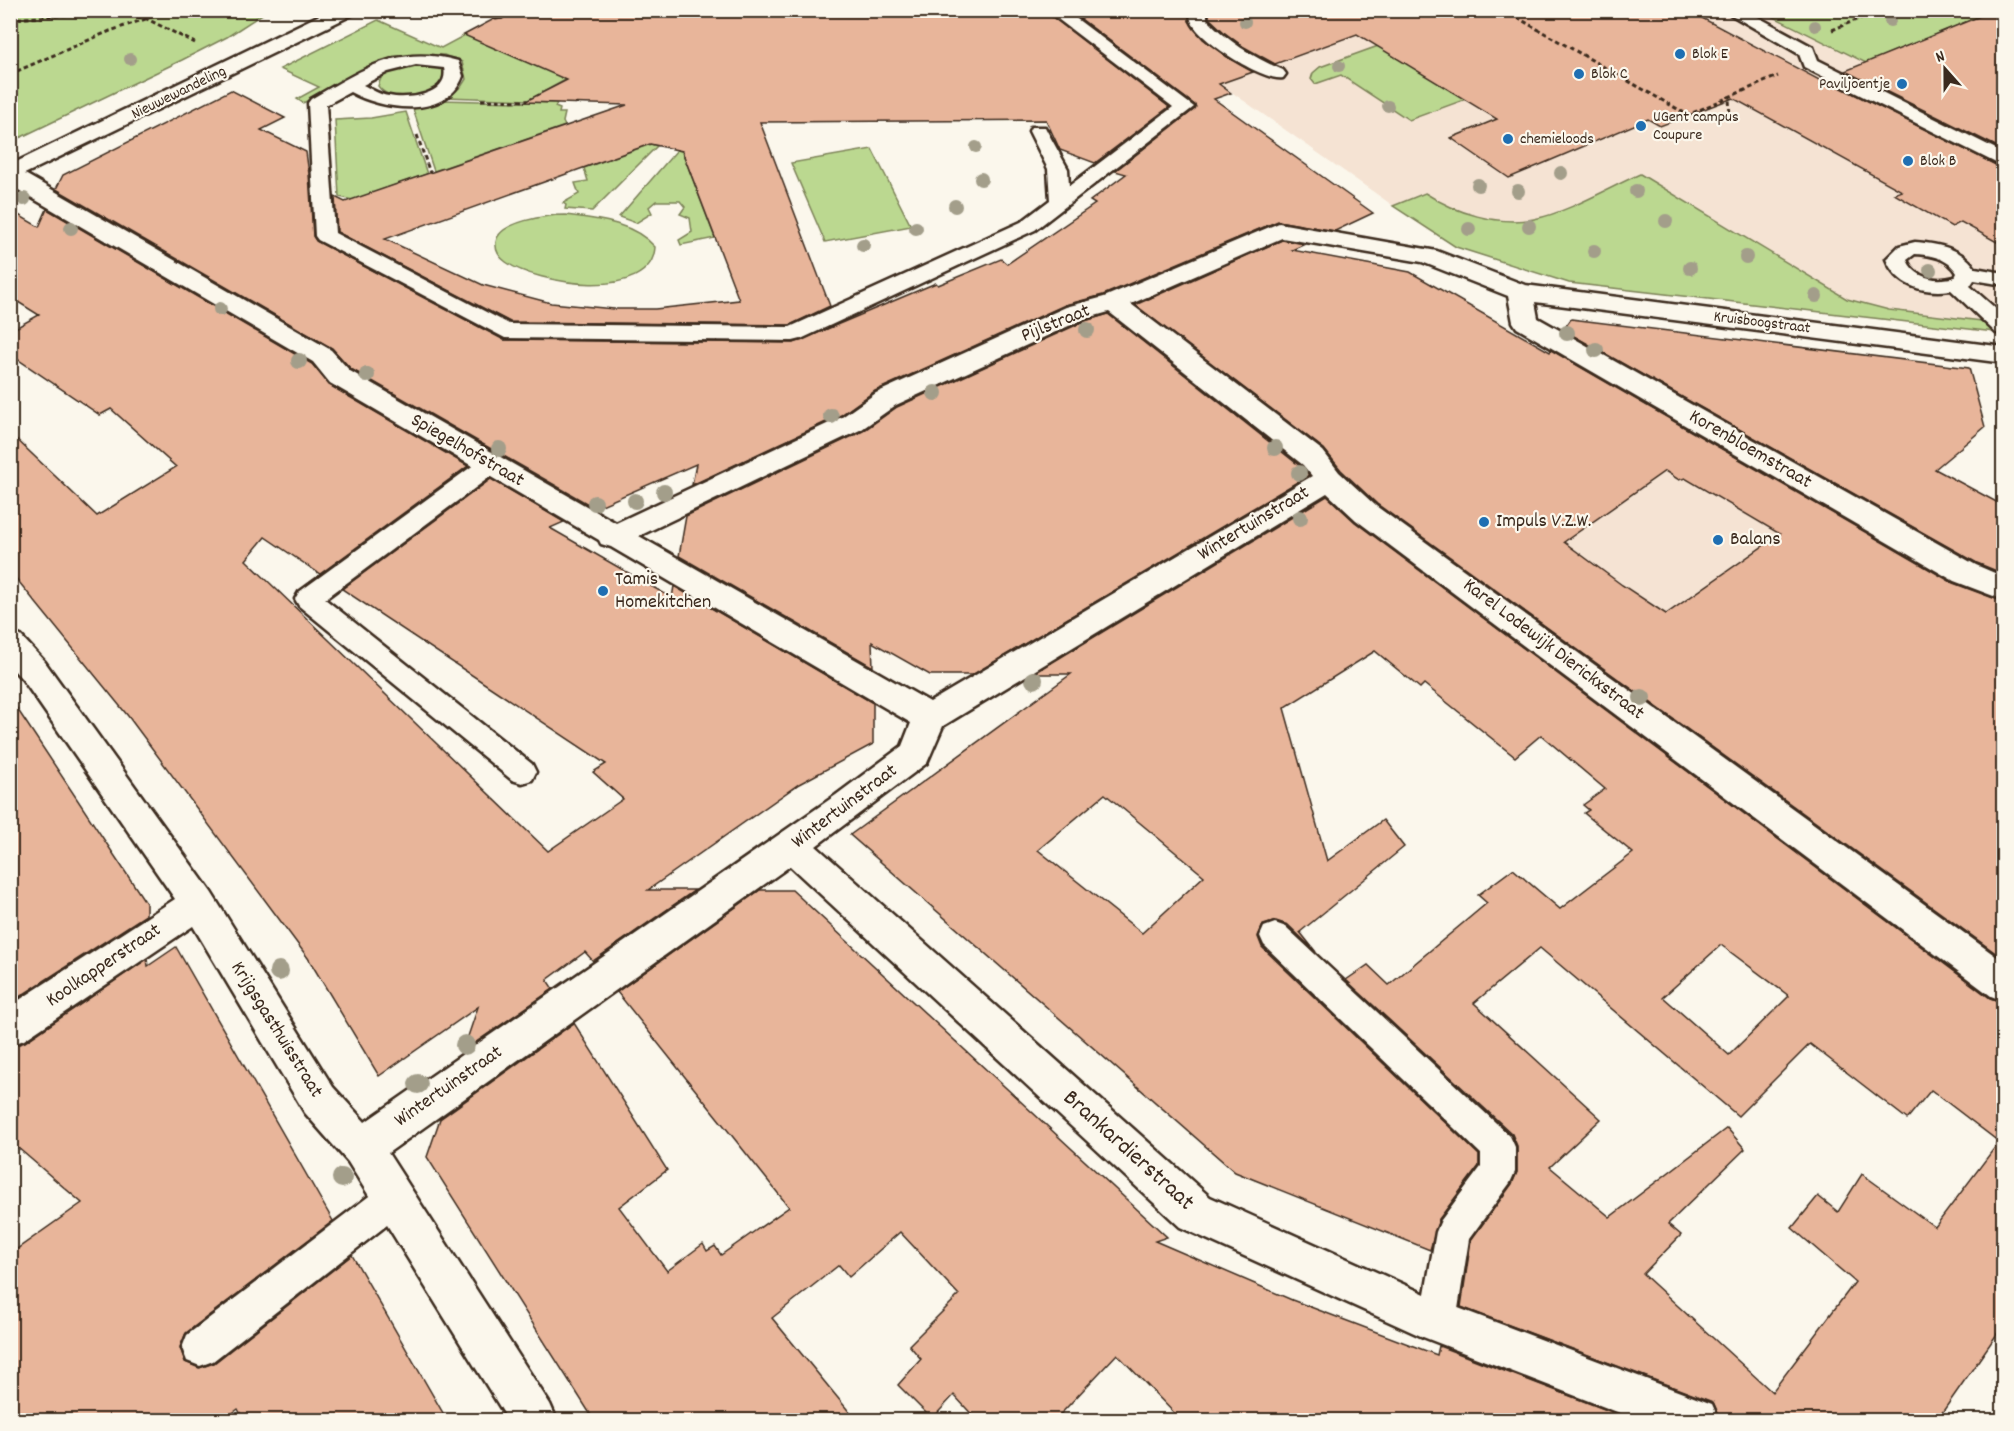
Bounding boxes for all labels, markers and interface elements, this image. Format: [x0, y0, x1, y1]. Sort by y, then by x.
north arrow [1915, 39, 1975, 99]
place label: Blok E [1692, 43, 1729, 66]
text: N [1933, 45, 1948, 69]
marker: Blok E [1673, 47, 1687, 61]
street label: Nieuwewandeling [128, 60, 230, 126]
place label: Blok C [1591, 63, 1628, 86]
marker: Blok C [1572, 67, 1586, 81]
place label: Paviljoentje [1819, 73, 1890, 96]
marker: Paviljoentje [1895, 77, 1909, 91]
place label: UGent campus Coupure [1653, 106, 1739, 147]
marker: UGent campus Coupure [1634, 119, 1648, 133]
place label: chemieloods [1520, 128, 1594, 151]
marker: chemieloods [1501, 132, 1515, 146]
place label: Blok B [1920, 150, 1956, 173]
marker: Blok B [1901, 154, 1915, 168]
street label: Pijlstraat [1017, 298, 1095, 350]
street label: Kruisboogstraat [1712, 306, 1812, 340]
street label: Korenbloemstraat [1683, 403, 1817, 497]
street label: Spiegelhofstraat [405, 407, 529, 495]
street label: Wintertuinstraat [1193, 479, 1315, 569]
place label: Impuls V.Z.W. [1496, 508, 1591, 536]
marker: Impuls V.Z.W. [1477, 515, 1491, 529]
place label: Balans [1730, 526, 1781, 554]
marker: Balans [1711, 533, 1725, 547]
place label: Tamis Homekitchen [615, 566, 711, 617]
street label: Karel Lodewijk Dierickxstraat [1456, 572, 1650, 728]
marker: Tamis Homekitchen [596, 584, 610, 598]
street label: Wintertuinstraat [786, 758, 904, 856]
street label: Koolkapperstraat [41, 917, 167, 1015]
street label: Krijgsgasthuisstraat [223, 956, 329, 1104]
street label: Wintertuinstraat [389, 1039, 509, 1135]
street label: Brankardierstraat [1055, 1083, 1202, 1220]

